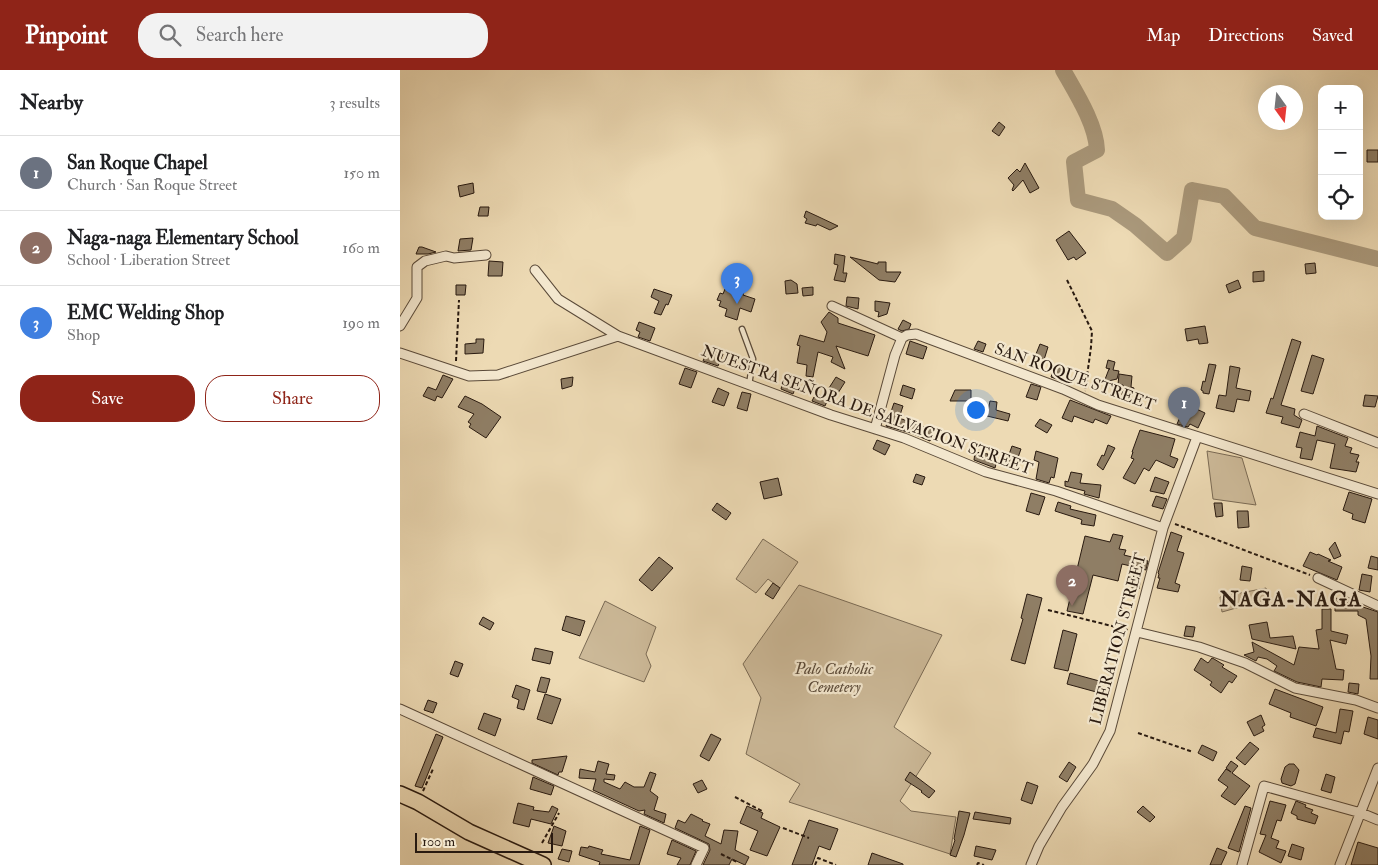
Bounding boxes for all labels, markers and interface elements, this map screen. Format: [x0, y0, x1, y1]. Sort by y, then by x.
search box [138, 13, 488, 58]
text: Pinpoint [25, 20, 108, 51]
icon: search [156, 21, 184, 49]
text: Search here [196, 23, 283, 47]
text: Map [1147, 24, 1180, 47]
text: Directions [1208, 24, 1284, 47]
text: Saved [1312, 24, 1353, 47]
north arrow [1258, 85, 1303, 130]
map controls [1318, 85, 1363, 220]
button: + [1318, 85, 1363, 130]
text: Nearby [20, 89, 83, 116]
text: 3 results [329, 93, 380, 113]
button: − [1318, 130, 1363, 175]
text: San Roque Chapel [67, 151, 208, 175]
text: 1 [33, 163, 39, 183]
text: 150 m [343, 163, 380, 183]
text: Church · San Roque Street [67, 175, 237, 195]
button: locate [1318, 175, 1363, 220]
text: Naga-naga Elementary School [67, 226, 299, 250]
text: 2 [32, 238, 40, 258]
text: 160 m [342, 238, 380, 258]
text: School · Liberation Street [67, 250, 230, 270]
pin: 3 [721, 263, 753, 304]
text: EMC Welding Shop [67, 301, 224, 325]
text: 3 [33, 313, 39, 333]
text: 190 m [342, 313, 380, 333]
text: Shop [67, 325, 100, 345]
street label: SAN ROQUE STREET [992, 339, 1158, 415]
street label: NUESTRA SEÑORA DE SALVACION STREET [699, 341, 1035, 479]
button: Save [20, 375, 195, 422]
button: Share [205, 375, 380, 422]
pin: 1 [1168, 387, 1200, 428]
your location [963, 397, 989, 423]
street label: LIBERATION STREET [1085, 551, 1151, 727]
pin: 2 [1056, 565, 1088, 606]
district label: NAGA-NAGA [1219, 586, 1362, 613]
park label: Palo Catholic Cemetery [794, 659, 874, 697]
scale bar [415, 830, 552, 853]
text: 100 m [422, 833, 455, 850]

